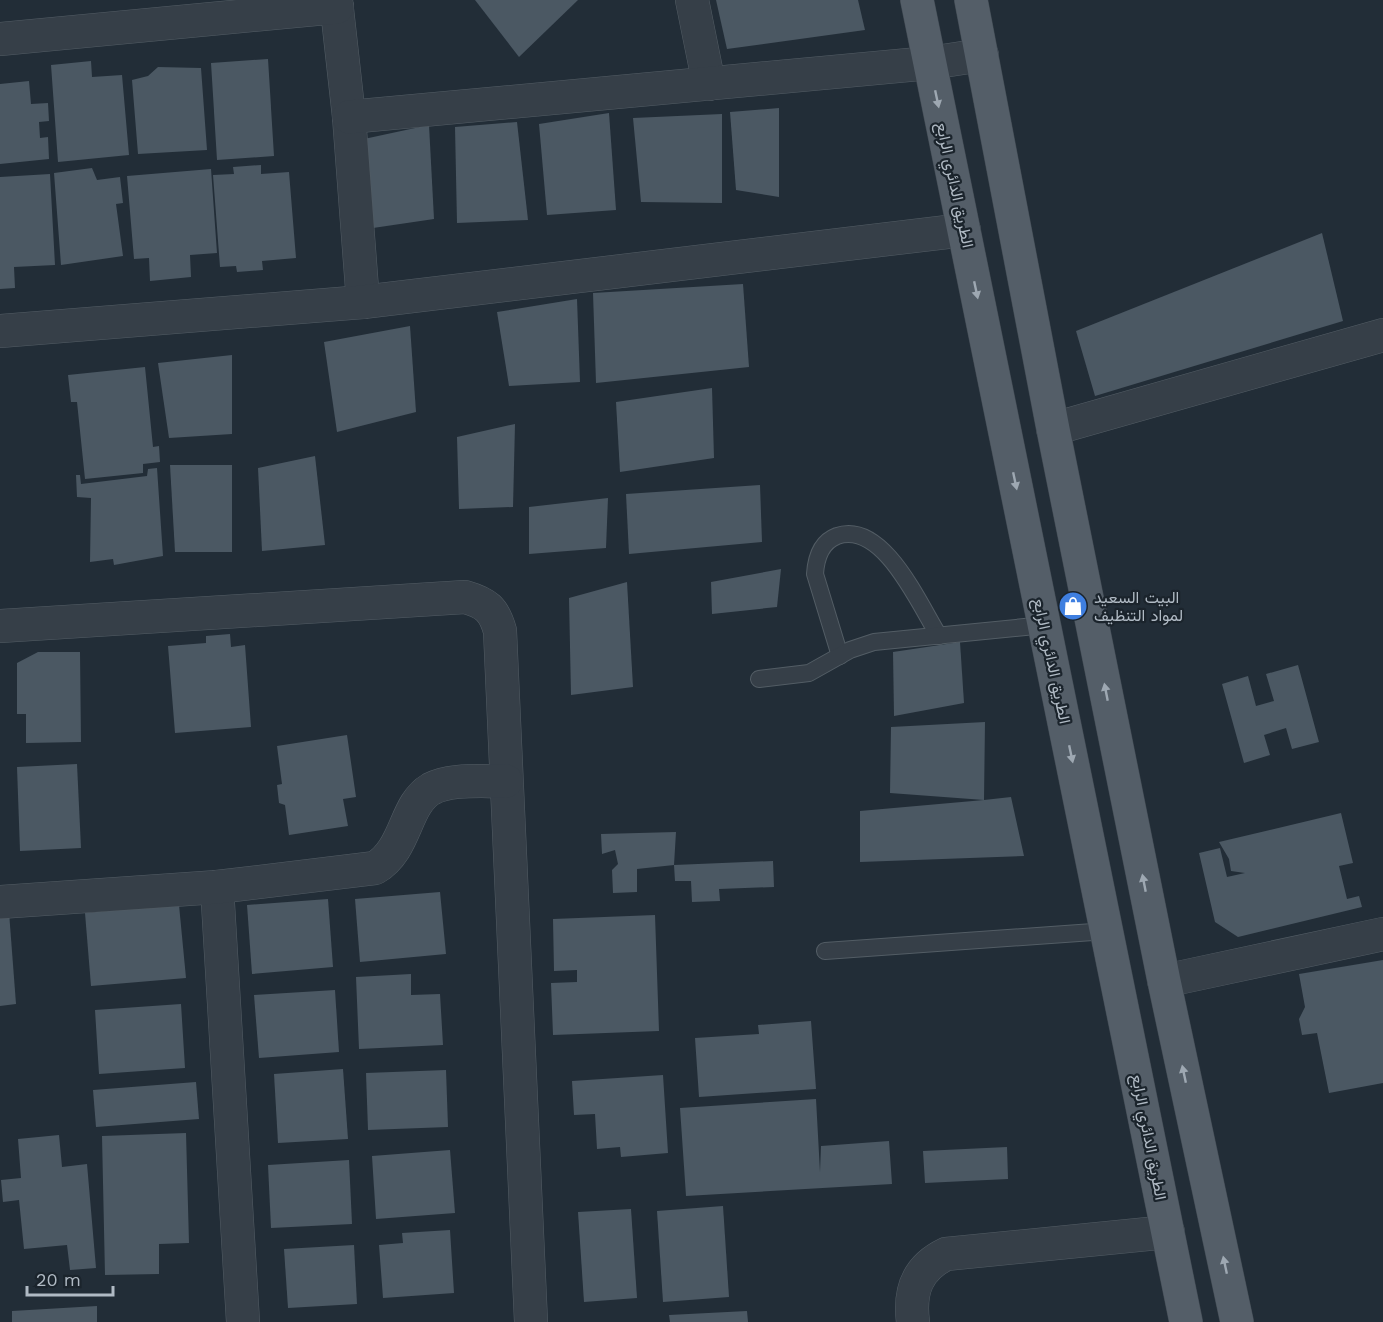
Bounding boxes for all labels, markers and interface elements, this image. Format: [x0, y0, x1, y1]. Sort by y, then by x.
one-way arrow [933, 89, 942, 108]
street label: الطريق الدائري الرابع [929, 120, 978, 250]
one-way arrow [972, 280, 981, 299]
one-way arrow [1011, 471, 1020, 490]
place label: البيت السعيد لمواد التنظيف [1094, 588, 1183, 626]
shop icon: البيت السعيد لمواد التنظيف [1057, 590, 1089, 622]
street label: الطريق الدائري الرابع [1026, 596, 1075, 726]
one-way arrow [1101, 682, 1110, 701]
one-way arrow [1067, 745, 1076, 764]
one-way arrow [1139, 873, 1148, 892]
one-way arrow [1178, 1065, 1188, 1083]
street label: الطريق الدائري الرابع [1124, 1072, 1171, 1202]
one-way arrow [1219, 1255, 1229, 1274]
scale bar [27, 1259, 112, 1297]
text: 20 m [36, 1269, 81, 1290]

